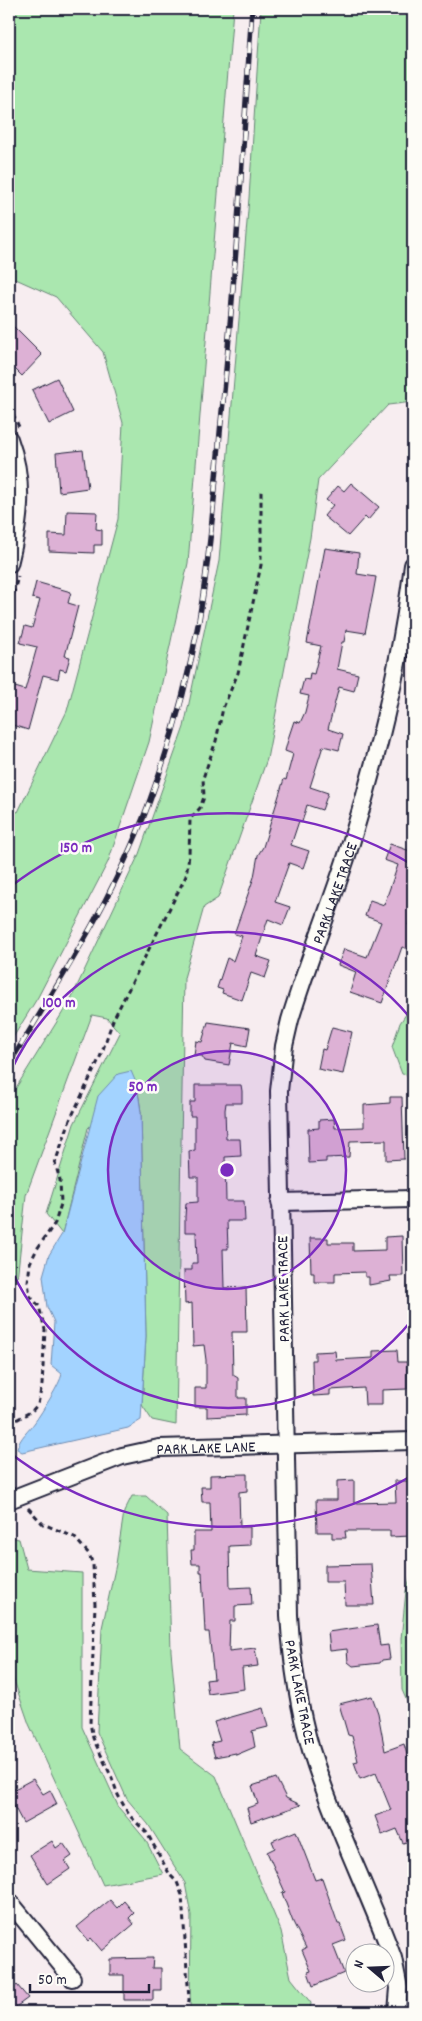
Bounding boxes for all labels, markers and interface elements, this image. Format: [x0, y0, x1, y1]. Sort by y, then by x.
text: 150 m [60, 838, 92, 860]
street label: PARK LAKE TRACE [307, 839, 365, 948]
text: 100 m [42, 993, 76, 1015]
text: 50 m [129, 1077, 157, 1099]
centre of rings [218, 1161, 236, 1179]
street label: PARK LAKE TRACE [272, 1235, 297, 1342]
street label: PARK LAKE LANE [156, 1436, 256, 1462]
street label: PARK LAKE TRACE [277, 1638, 320, 1748]
north arrow [344, 1944, 394, 1994]
text: N [349, 1958, 370, 1971]
scale bar [30, 1961, 149, 1993]
text: 50 m [38, 1970, 67, 1992]

